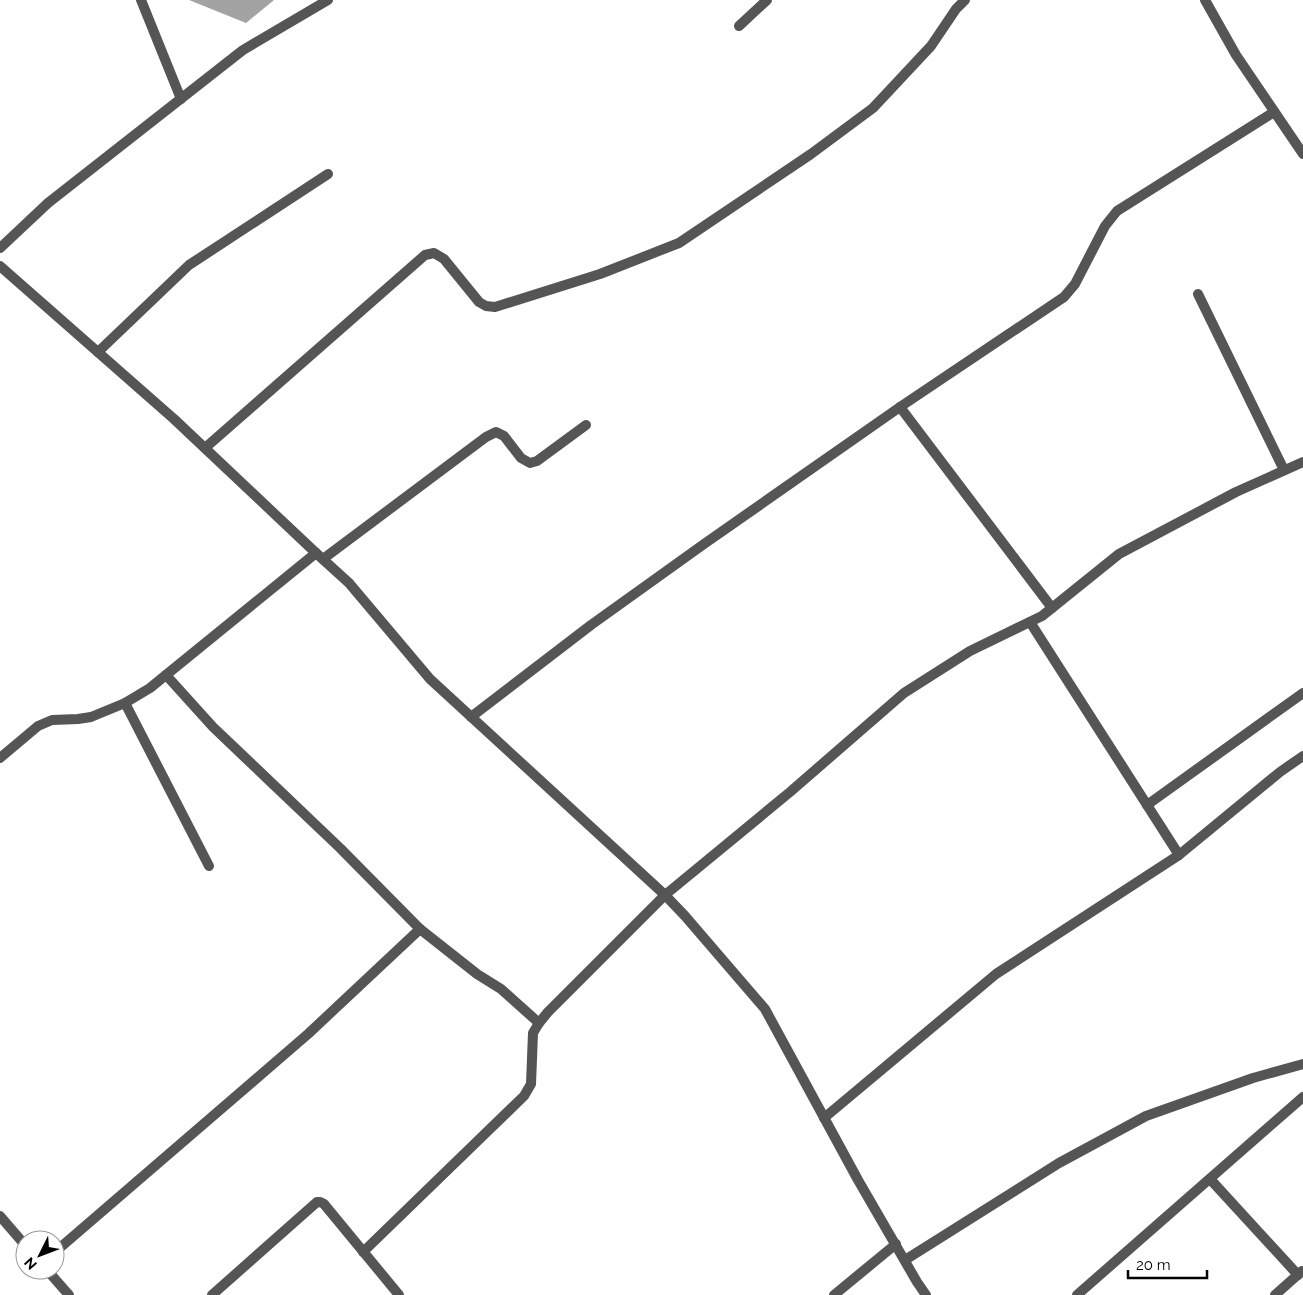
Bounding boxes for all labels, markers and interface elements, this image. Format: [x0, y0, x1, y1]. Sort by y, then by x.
north arrow [15, 1230, 65, 1280]
scale bar [1128, 1248, 1207, 1280]
text: N [21, 1254, 40, 1273]
text: 20 m [1136, 1256, 1171, 1274]

